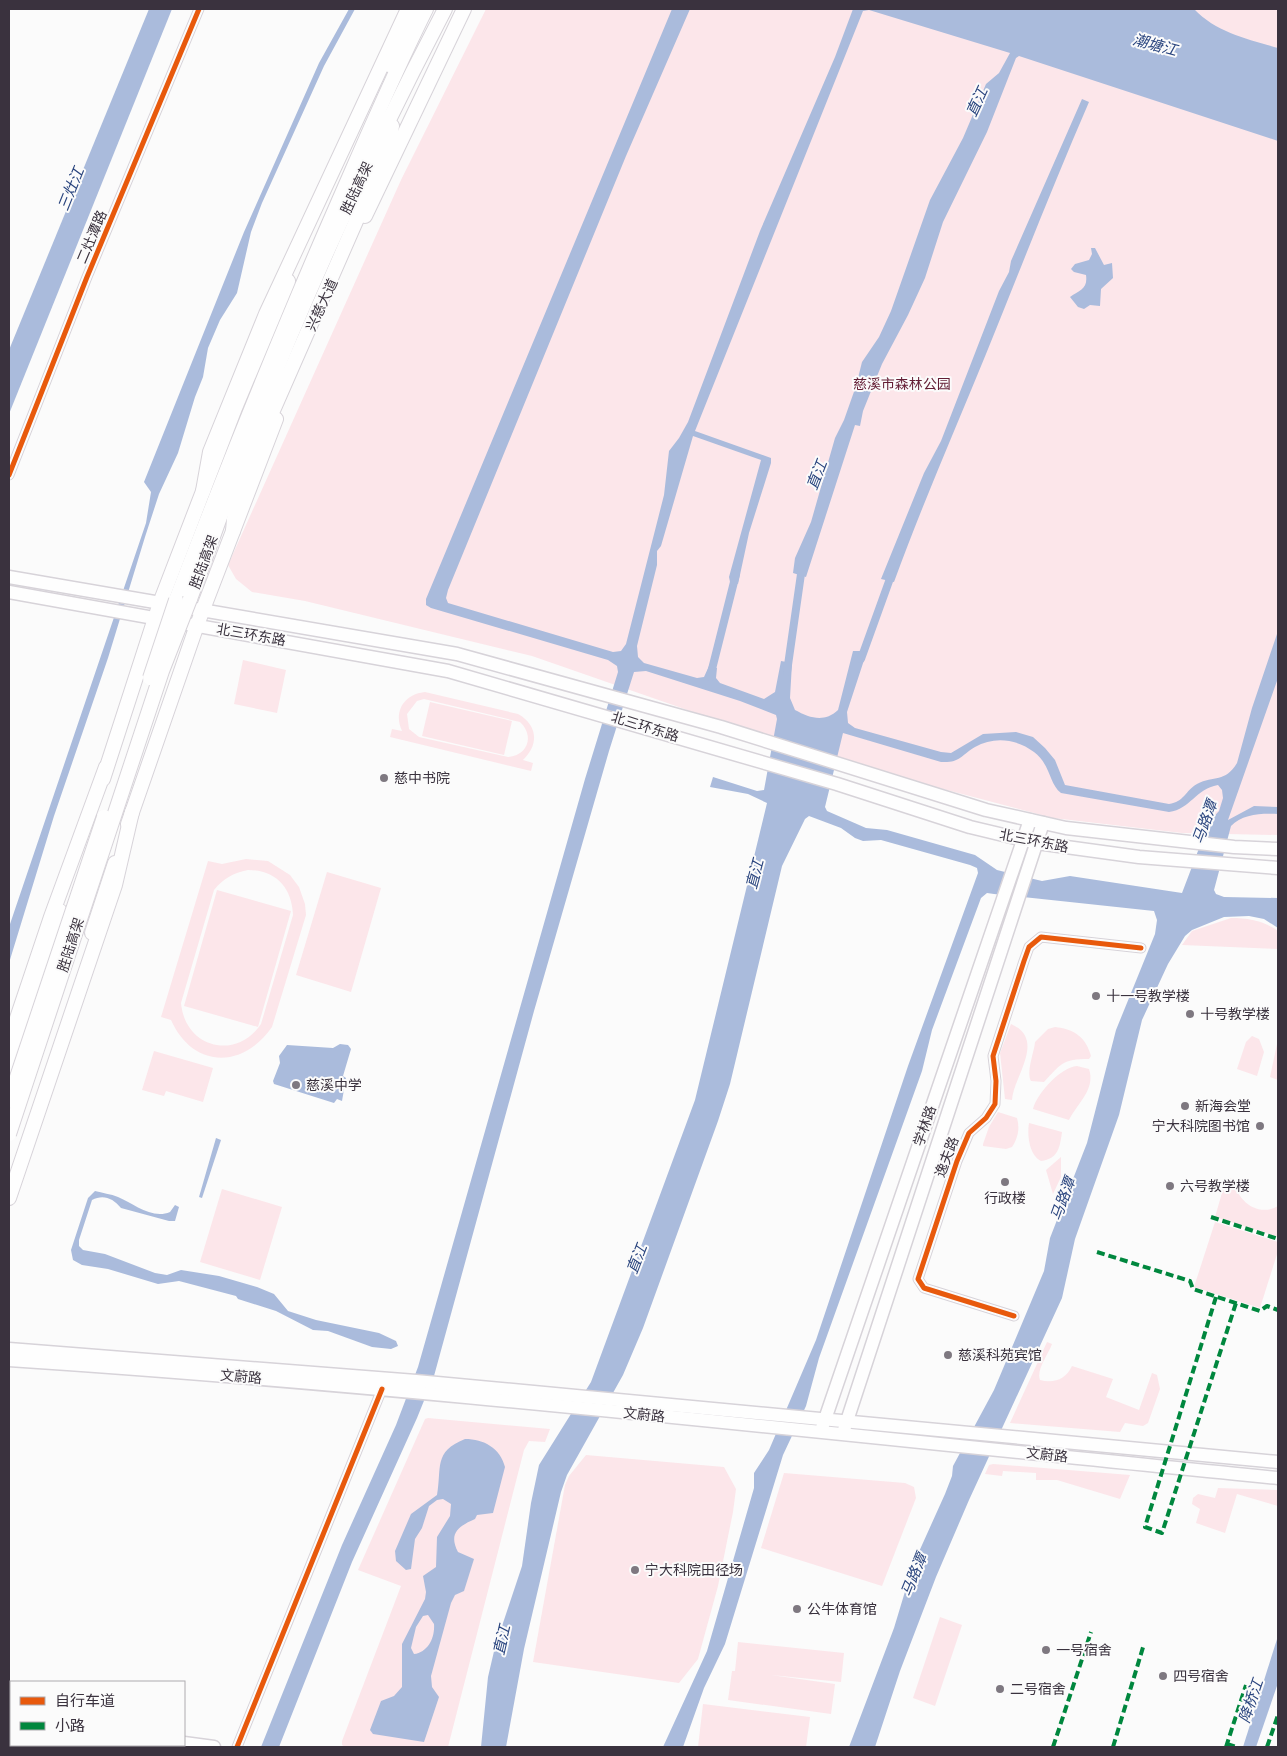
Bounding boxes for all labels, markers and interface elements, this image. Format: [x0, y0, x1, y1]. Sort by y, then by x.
water label: 潮塘江 [1131, 30, 1181, 60]
water label: 直江 [963, 83, 992, 119]
street label: 胜陆高架 [337, 159, 377, 217]
water label: 三灶江 [54, 163, 89, 213]
street label: 二灶潭路 [73, 208, 111, 266]
street label: 兴慈大道 [302, 276, 342, 334]
park label: 慈溪市森林公园 [853, 376, 951, 393]
water label: 直江 [803, 456, 831, 492]
street label: 胜陆高架 [186, 533, 222, 591]
street label: 北三环东路 [215, 621, 287, 649]
street label: 北三环东路 [609, 709, 681, 745]
place label: 慈中书院 [394, 770, 450, 787]
marker: 慈中书院 [378, 772, 390, 784]
water label: 马路潭 [1189, 795, 1222, 846]
street label: 北三环东路 [998, 826, 1070, 856]
water label: 直江 [742, 855, 768, 891]
street label: 胜陆高架 [54, 916, 88, 974]
place label: 十一号教学楼 [1106, 988, 1190, 1005]
marker: 十一号教学楼 [1090, 990, 1102, 1002]
place label: 十号教学楼 [1200, 1006, 1270, 1023]
marker: 十号教学楼 [1184, 1008, 1196, 1020]
place label: 慈溪中学 [306, 1077, 362, 1094]
marker: 慈溪中学 [290, 1079, 302, 1091]
place label: 新海会堂 [1195, 1098, 1251, 1115]
marker: 新海会堂 [1179, 1100, 1191, 1112]
street label: 学林路 [910, 1103, 940, 1149]
place label: 宁大科院图书馆 [1152, 1118, 1250, 1135]
marker: 宁大科院图书馆 [1254, 1120, 1266, 1132]
street label: 逸夫路 [932, 1134, 962, 1180]
water label: 马路潭 [1047, 1172, 1080, 1223]
marker: 行政楼 [999, 1176, 1011, 1188]
place label: 六号教学楼 [1180, 1178, 1250, 1195]
marker: 六号教学楼 [1164, 1180, 1176, 1192]
place label: 行政楼 [984, 1190, 1026, 1207]
water label: 直江 [623, 1240, 651, 1276]
place label: 慈溪科苑宾馆 [958, 1347, 1042, 1364]
marker: 慈溪科苑宾馆 [942, 1349, 954, 1361]
street label: 文蔚路 [219, 1367, 263, 1387]
street label: 文蔚路 [622, 1404, 666, 1426]
street label: 文蔚路 [1025, 1444, 1069, 1466]
water label: 马路潭 [897, 1548, 932, 1599]
place label: 宁大科院田径场 [645, 1562, 743, 1579]
marker: 宁大科院田径场 [629, 1564, 641, 1576]
place label: 公牛体育馆 [807, 1601, 877, 1618]
marker: 公牛体育馆 [791, 1603, 803, 1615]
water label: 直江 [490, 1621, 515, 1657]
place label: 一号宿舍 [1056, 1642, 1112, 1659]
marker: 一号宿舍 [1040, 1644, 1052, 1656]
place label: 四号宿舍 [1173, 1668, 1229, 1685]
marker: 四号宿舍 [1157, 1670, 1169, 1682]
water label: 降桥江 [1235, 1675, 1267, 1725]
legend [10, 1681, 185, 1746]
place label: 二号宿舍 [1010, 1681, 1066, 1698]
marker: 二号宿舍 [994, 1683, 1006, 1695]
text: 自行车道 [55, 1692, 115, 1710]
text: 小路 [55, 1717, 85, 1735]

